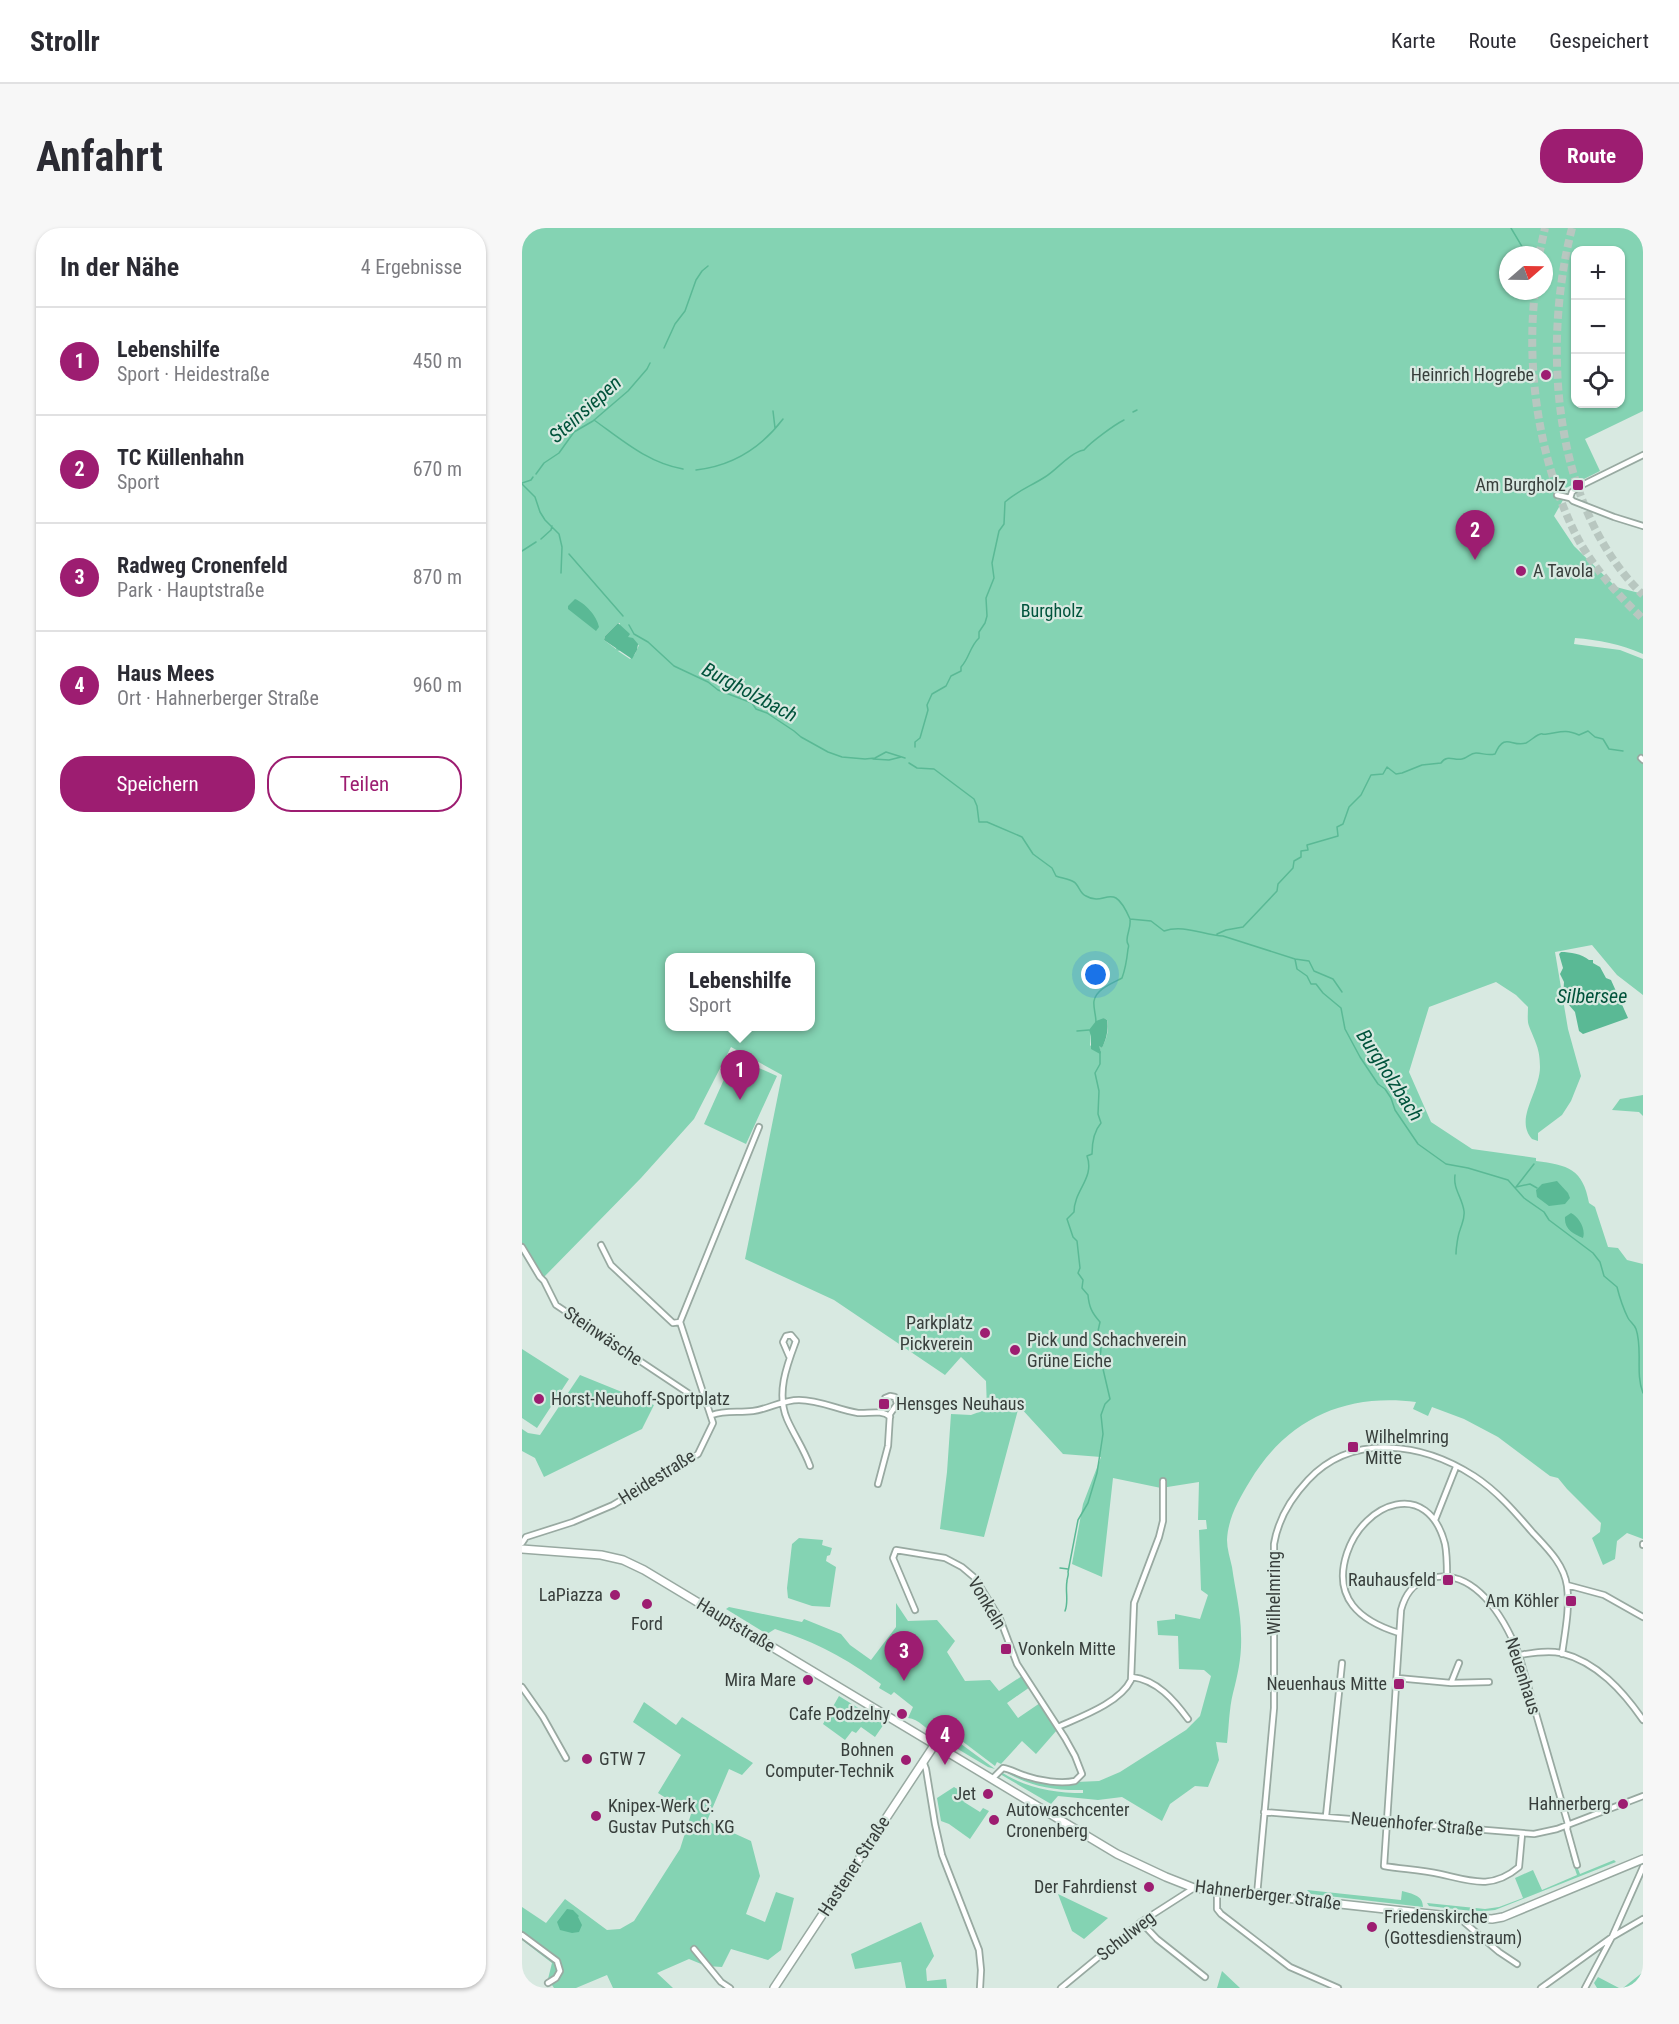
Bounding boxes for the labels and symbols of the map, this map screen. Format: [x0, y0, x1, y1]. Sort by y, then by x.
north arrow [1499, 246, 1553, 300]
place label: Heinrich Hogrebe [1411, 364, 1534, 385]
marker: Heinrich Hogrebe [1539, 368, 1553, 382]
water label: Steinsiepen [544, 370, 626, 448]
place label: Am Burgholz [1475, 474, 1566, 495]
marker: Am Burgholz [1571, 478, 1585, 492]
pin: 2 [1456, 510, 1494, 560]
place label: A Tavola [1533, 560, 1593, 581]
marker: A Tavola [1514, 564, 1528, 578]
park label: Burgholz [1021, 600, 1083, 621]
water label: Burgholzbach [698, 657, 802, 727]
your location [1081, 960, 1110, 989]
water label: Silbersee [1557, 984, 1627, 1008]
water label: Burgholzbach [1351, 1025, 1429, 1125]
pin: 1 [720, 1050, 760, 1100]
street label: Steinwäsche [560, 1302, 646, 1369]
place label: Parkplatz Pickverein [900, 1312, 973, 1354]
marker: Parkplatz Pickverein [978, 1326, 992, 1340]
place label: Pick und Schachverein Grüne Eiche [1027, 1329, 1187, 1371]
marker: Pick und Schachverein Grüne Eiche [1008, 1343, 1022, 1357]
place label: Horst-Neuhoff-Sportplatz [551, 1388, 730, 1409]
marker: Horst-Neuhoff-Sportplatz [532, 1392, 546, 1406]
place label: Hensges Neuhaus [896, 1393, 1025, 1414]
marker: Hensges Neuhaus [877, 1397, 891, 1411]
place label: Wilhelmring Mitte [1365, 1426, 1449, 1468]
marker: Wilhelmring Mitte [1346, 1440, 1360, 1454]
street label: Heidestraße [615, 1445, 699, 1508]
street label: Wilhelmring [1263, 1551, 1284, 1635]
place label: Rauhausfeld [1348, 1569, 1436, 1590]
street label: Vonkeln [964, 1573, 1011, 1632]
marker: Rauhausfeld [1441, 1573, 1455, 1587]
place label: LaPiazza [539, 1584, 603, 1605]
marker: LaPiazza [608, 1588, 622, 1602]
place label: Am Köhler [1486, 1590, 1560, 1611]
street label: Hauptstraße [693, 1593, 779, 1656]
marker: Am Köhler [1564, 1594, 1578, 1608]
marker: Ford [640, 1597, 654, 1611]
place label: Ford [631, 1613, 663, 1634]
pin: 3 [884, 1632, 923, 1681]
street label: Neuenhaus [1501, 1635, 1546, 1717]
place label: Vonkeln Mitte [1018, 1638, 1116, 1659]
marker: Vonkeln Mitte [999, 1642, 1013, 1656]
place label: Mira Mare [724, 1669, 796, 1690]
marker: Mira Mare [801, 1673, 815, 1687]
place label: Neuenhaus Mitte [1266, 1673, 1387, 1694]
marker: Neuenhaus Mitte [1392, 1677, 1406, 1691]
place label: Cafe Podzelny [789, 1703, 891, 1724]
marker: Cafe Podzelny [895, 1707, 909, 1721]
pin: 4 [926, 1716, 964, 1765]
place label: Bohnen Computer-Technik [765, 1739, 894, 1781]
place label: GTW 7 [599, 1748, 646, 1769]
marker: GTW 7 [580, 1752, 594, 1766]
marker: Bohnen Computer-Technik [899, 1753, 913, 1767]
place label: Jet [954, 1783, 976, 1804]
marker: Jet [981, 1787, 995, 1801]
place label: Hahnerberg [1528, 1793, 1611, 1814]
place label: Knipex-Werk C. Gustav Putsch KG [608, 1795, 735, 1837]
marker: Hahnerberg [1616, 1797, 1630, 1811]
place label: Autowaschcenter Cronenberg [1006, 1799, 1130, 1841]
street label: Neuenhofer Straße [1350, 1807, 1484, 1840]
marker: Knipex-Werk C. Gustav Putsch KG [589, 1809, 603, 1823]
street label: Hastener Straße [814, 1812, 894, 1920]
marker: Autowaschcenter Cronenberg [987, 1813, 1001, 1827]
street label: Hahnerberger Straße [1194, 1875, 1342, 1914]
place label: Der Fahrdienst [1034, 1876, 1137, 1897]
marker: Der Fahrdienst [1142, 1880, 1156, 1894]
street label: Schulweg [1092, 1906, 1159, 1965]
place label: Friedenskirche (Gottesdienstraum) [1384, 1906, 1522, 1949]
marker: Friedenskirche (Gottesdienstraum) [1365, 1920, 1379, 1934]

